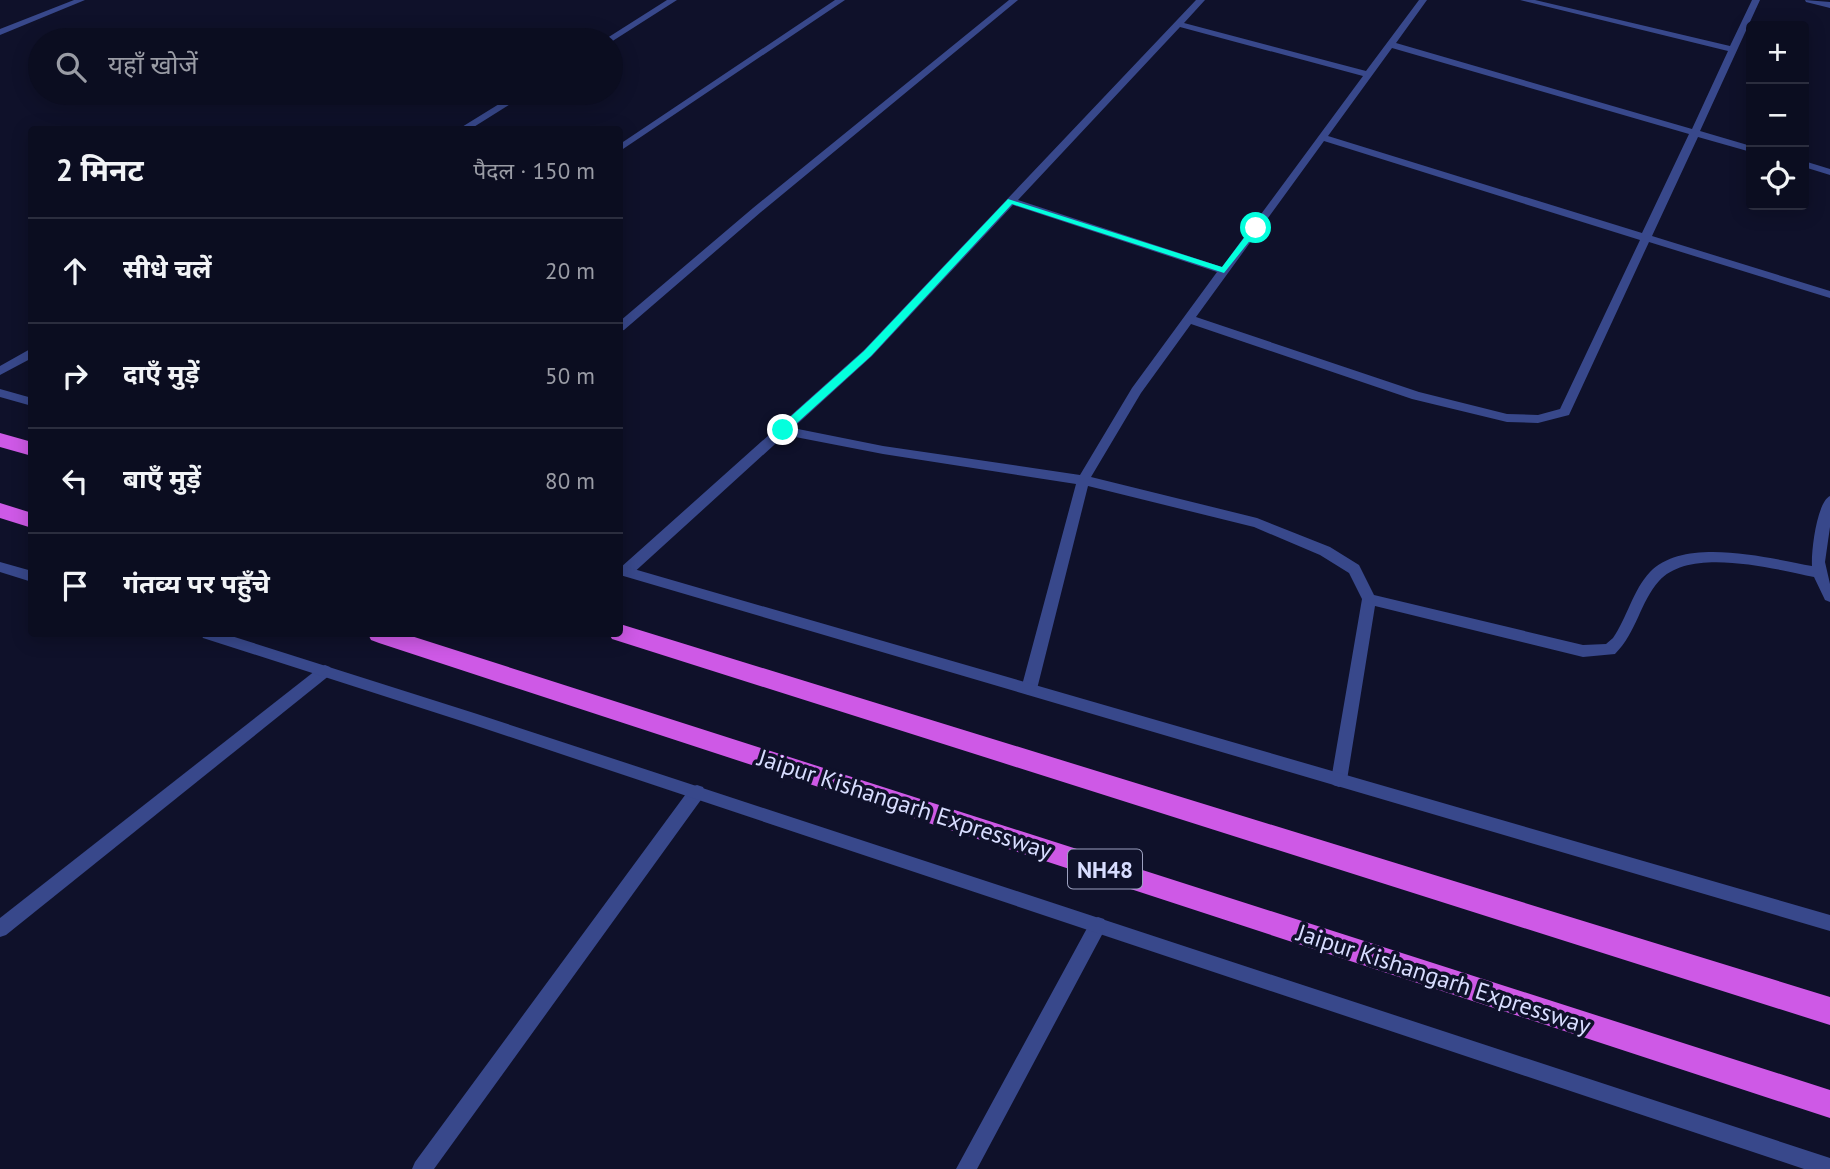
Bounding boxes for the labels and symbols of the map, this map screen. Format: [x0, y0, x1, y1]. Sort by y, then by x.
route start [1240, 212, 1271, 243]
route end [767, 414, 798, 445]
street label: Jaipur Kishangarh Expressway [753, 741, 1056, 866]
road number: NH48 [1068, 849, 1142, 888]
street label: Jaipur Kishangarh Expressway [1292, 916, 1595, 1041]

